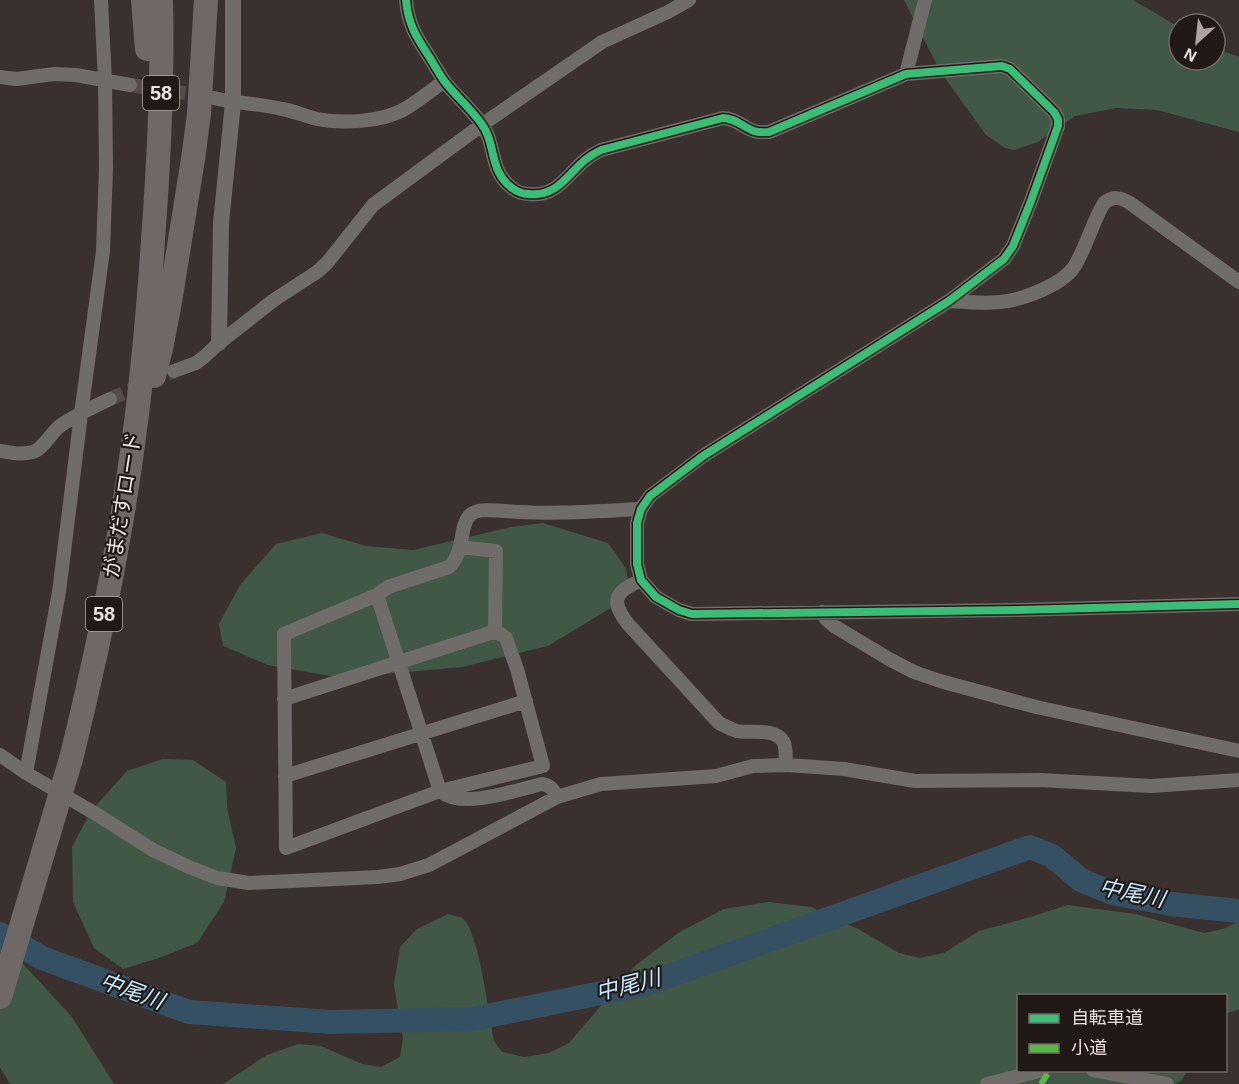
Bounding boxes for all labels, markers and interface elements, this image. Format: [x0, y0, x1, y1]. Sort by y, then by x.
north arrow [1167, 12, 1227, 72]
text: N [1181, 45, 1199, 65]
road number: 58 [143, 76, 179, 110]
street label: がまだすロード [99, 431, 145, 579]
road number: 58 [86, 597, 122, 631]
water label: 中尾川 [1097, 874, 1169, 913]
water label: 中尾川 [593, 964, 665, 1005]
water label: 中尾川 [97, 968, 169, 1015]
legend [1017, 994, 1227, 1072]
text: 自転車道 [1071, 1008, 1143, 1028]
text: 小道 [1071, 1038, 1107, 1058]

